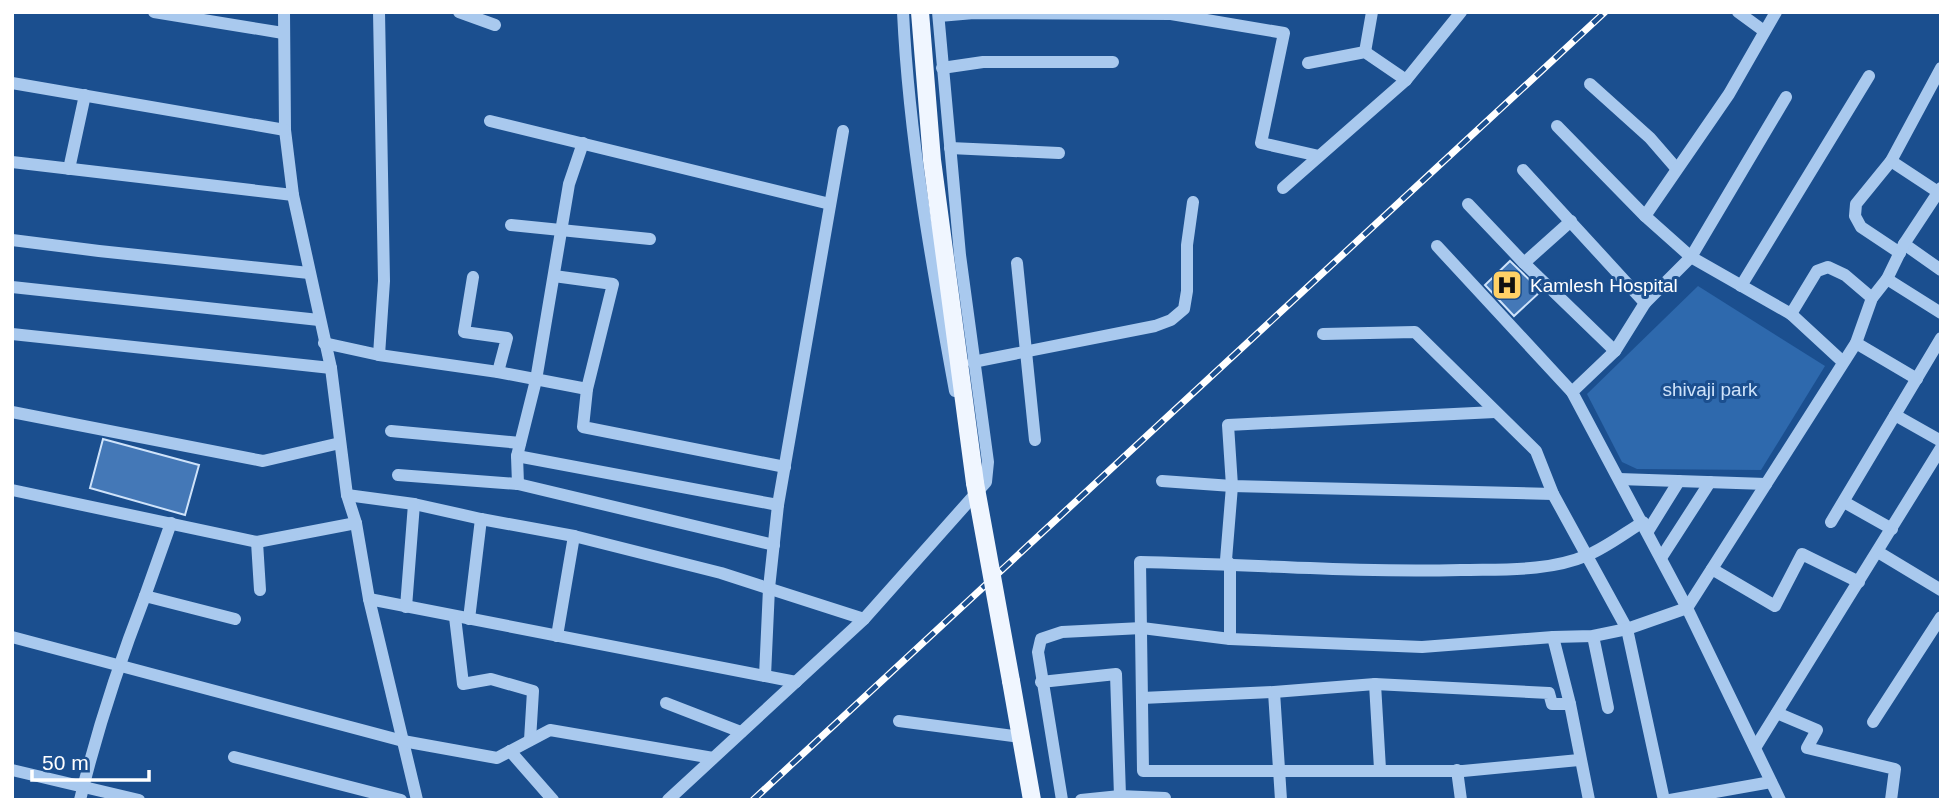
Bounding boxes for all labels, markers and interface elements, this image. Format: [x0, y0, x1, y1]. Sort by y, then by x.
hospital icon: Kamlesh Hospital [1490, 268, 1524, 302]
place label: Kamlesh Hospital [1530, 275, 1678, 296]
park label: shivaji park [1662, 379, 1758, 400]
scale bar [32, 738, 149, 782]
text: 50 m [42, 751, 89, 774]

